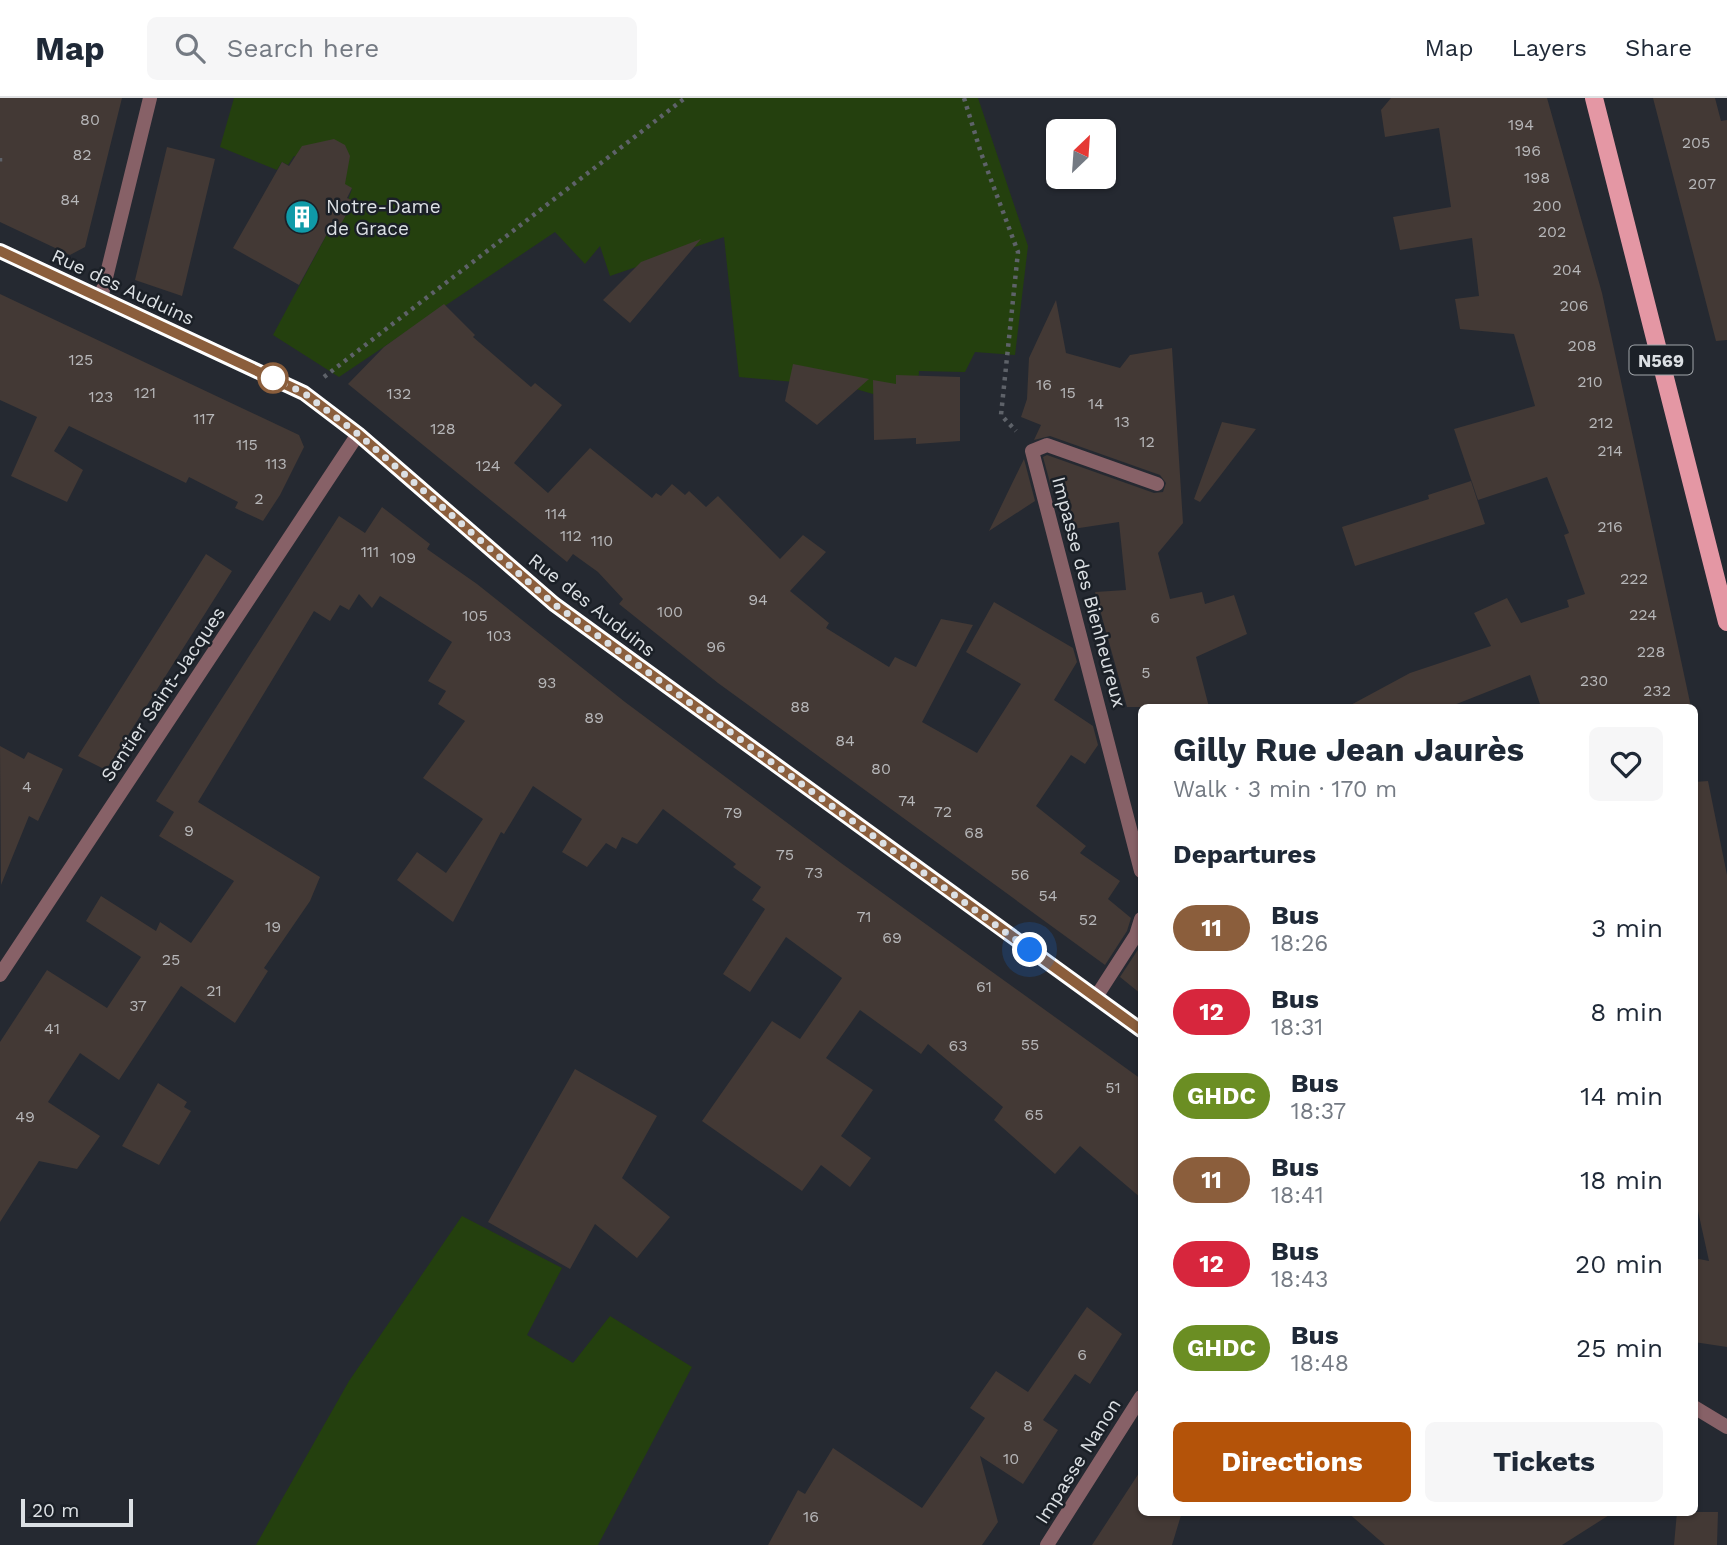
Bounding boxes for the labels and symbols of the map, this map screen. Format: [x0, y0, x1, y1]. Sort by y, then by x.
house number: 80 [80, 110, 100, 129]
house number: 194 [1508, 115, 1534, 134]
north arrow [1046, 119, 1116, 189]
house number: 205 [1682, 133, 1710, 152]
house number: 196 [1515, 141, 1541, 160]
house number: 82 [72, 145, 92, 164]
house number: 198 [1524, 168, 1550, 187]
house number: 207 [1688, 174, 1716, 193]
house number: 84 [60, 190, 80, 209]
place label: Notre-Dame de Grace [326, 195, 441, 240]
house number: 200 [1532, 196, 1562, 215]
building icon: Notre-Dame de Grace [283, 198, 321, 236]
house number: 202 [1538, 222, 1566, 241]
street label: Rue des Auduins [48, 244, 198, 330]
house number: 204 [1552, 260, 1582, 279]
house number: 206 [1559, 296, 1589, 315]
house number: 208 [1567, 336, 1597, 355]
road number: N569 [1630, 346, 1692, 374]
house number: 125 [69, 350, 93, 369]
unlabelled marker [258, 363, 288, 393]
house number: 210 [1577, 372, 1603, 391]
house number: 16 [1036, 375, 1052, 394]
house number: 121 [134, 383, 156, 402]
house number: 15 [1060, 383, 1076, 402]
house number: 132 [387, 384, 411, 403]
house number: 123 [89, 387, 113, 406]
house number: 14 [1088, 394, 1104, 413]
house number: 117 [193, 409, 215, 428]
house number: 13 [1114, 412, 1130, 431]
house number: 212 [1589, 413, 1613, 432]
house number: 128 [430, 419, 456, 438]
house number: 12 [1139, 432, 1155, 451]
house number: 115 [236, 435, 258, 454]
house number: 214 [1597, 441, 1623, 460]
house number: 113 [265, 454, 287, 473]
house number: 124 [476, 456, 501, 475]
street label: Impasse des Bienheureux [1047, 474, 1131, 710]
house number: 2 [254, 489, 264, 508]
house number: 114 [545, 504, 567, 523]
house number: 216 [1597, 517, 1623, 536]
house number: 112 [560, 526, 582, 545]
house number: 110 [591, 531, 613, 550]
house number: 111 [361, 542, 379, 561]
house number: 109 [390, 548, 416, 567]
street label: Rue des Auduins [524, 548, 660, 662]
house number: 222 [1620, 569, 1648, 588]
house number: 94 [748, 590, 768, 609]
street label: Sentier Saint-Jacques [96, 602, 230, 786]
house number: 100 [657, 602, 683, 621]
house number: 224 [1629, 605, 1657, 624]
house number: 105 [462, 606, 488, 625]
house number: 6 [1150, 608, 1160, 627]
house number: 103 [486, 626, 512, 645]
house number: 96 [706, 637, 726, 656]
house number: 228 [1637, 642, 1665, 661]
house number: 5 [1141, 663, 1151, 682]
house number: 230 [1580, 671, 1608, 690]
house number: 93 [538, 673, 556, 692]
house number: 232 [1643, 681, 1671, 700]
house number: 88 [790, 697, 810, 716]
house number: 89 [584, 708, 604, 727]
house number: 84 [835, 731, 855, 750]
house number: 80 [871, 759, 891, 778]
house number: 4 [22, 777, 32, 796]
house number: 74 [898, 791, 916, 810]
house number: 72 [934, 802, 952, 821]
house number: 79 [724, 803, 742, 822]
house number: 9 [184, 821, 194, 840]
house number: 68 [964, 823, 984, 842]
house number: 75 [776, 845, 794, 864]
house number: 73 [805, 863, 823, 882]
house number: 56 [1010, 865, 1030, 884]
house number: 54 [1038, 886, 1058, 905]
house number: 71 [856, 907, 872, 926]
house number: 52 [1079, 910, 1097, 929]
house number: 19 [265, 917, 281, 936]
house number: 69 [882, 928, 902, 947]
your location [1012, 932, 1047, 967]
house number: 25 [162, 950, 180, 969]
house number: 61 [976, 977, 992, 996]
house number: 21 [206, 981, 222, 1000]
house number: 37 [129, 996, 147, 1015]
house number: 41 [44, 1019, 60, 1038]
house number: 55 [1021, 1035, 1039, 1054]
house number: 63 [948, 1036, 968, 1055]
house number: 51 [1105, 1078, 1121, 1097]
house number: 65 [1024, 1105, 1044, 1124]
house number: 49 [15, 1107, 35, 1126]
house number: 6 [1077, 1345, 1087, 1364]
street label: Impasse Nanon [1030, 1394, 1126, 1528]
house number: 8 [1023, 1416, 1033, 1435]
house number: 10 [1003, 1449, 1019, 1468]
scale bar [21, 1496, 133, 1528]
house number: 16 [803, 1507, 819, 1526]

